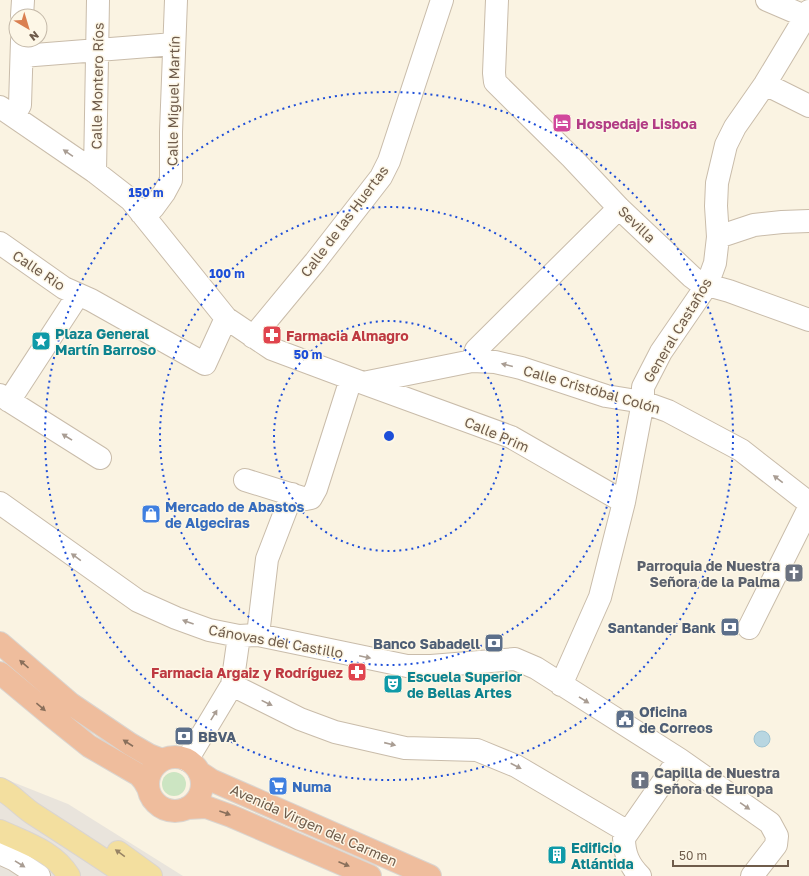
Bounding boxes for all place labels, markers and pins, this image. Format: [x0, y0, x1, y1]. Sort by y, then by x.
hotel icon: Hospedaje Lisboa [551, 112, 573, 134]
place label: Hospedaje Lisboa [576, 115, 697, 132]
pharmacy icon: Farmacia Almagro [261, 324, 283, 346]
place label: Plaza General Martín Barroso [55, 325, 156, 358]
place label: Farmacia Almagro [286, 327, 409, 344]
place icon: Plaza General Martín Barroso [30, 330, 52, 352]
centre of rings [382, 429, 396, 443]
place label: Mercado de Abastos de Algeciras [165, 498, 304, 531]
shop icon: Mercado de Abastos de Algeciras [140, 503, 162, 525]
place label: Parroquia de Nuestra Señora de la Palma [637, 557, 780, 590]
church icon: Parroquia de Nuestra Señora de la Palma [783, 562, 805, 584]
bank icon: Santander Bank [719, 616, 741, 638]
place label: Santander Bank [607, 619, 716, 636]
bank icon: Banco Sabadell [483, 632, 505, 654]
place label: Banco Sabadell [373, 635, 480, 652]
pharmacy icon: Farmacia Argaiz y Rodríguez [346, 661, 368, 683]
place label: Farmacia Argaiz y Rodríguez [151, 664, 343, 681]
place label: Escuela Superior de Bellas Artes [407, 668, 523, 701]
theatre icon: Escuela Superior de Bellas Artes [382, 673, 404, 695]
place label: Oficina de Correos [639, 703, 713, 736]
public building icon: Oficina de Correos [614, 708, 636, 730]
bank icon: BBVA [173, 725, 195, 747]
place label: BBVA [198, 728, 236, 745]
place label: Capilla de Nuestra Señora de Europa [654, 764, 780, 797]
church icon: Capilla de Nuestra Señora de Europa [629, 769, 651, 791]
supermarket icon: Numa [267, 775, 289, 797]
place label: Numa [292, 778, 331, 795]
place label: Edificio Atlántida [571, 839, 634, 872]
building icon: Edificio Atlántida [546, 844, 568, 866]

